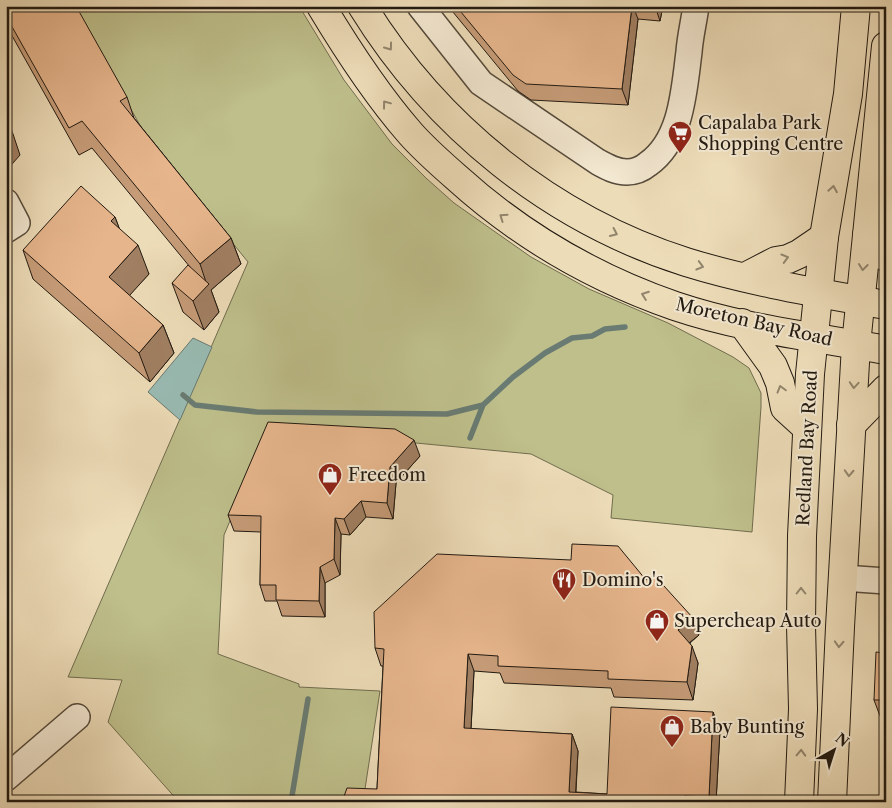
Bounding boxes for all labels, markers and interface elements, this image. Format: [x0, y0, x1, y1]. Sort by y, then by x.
one-way arrow [384, 41, 392, 50]
one-way arrow [384, 101, 392, 110]
place label: Capalaba Park Shopping Centre [698, 112, 843, 155]
supermarket icon: Capalaba Park Shopping Centre [667, 120, 693, 154]
one-way arrow [827, 184, 837, 193]
one-way arrow [499, 214, 509, 223]
one-way arrow [609, 227, 618, 237]
one-way arrow [781, 254, 789, 264]
one-way arrow [696, 260, 705, 271]
one-way arrow [858, 264, 869, 272]
one-way arrow [641, 291, 650, 301]
street label: Moreton Bay Road [674, 293, 834, 351]
street label: Redland Bay Road [792, 369, 822, 527]
one-way arrow [848, 381, 859, 389]
one-way arrow [776, 385, 787, 394]
shop icon: Freedom [317, 462, 343, 496]
place label: Freedom [348, 464, 426, 486]
one-way arrow [843, 470, 854, 478]
restaurant icon: Domino's [551, 567, 577, 601]
place label: Domino's [582, 569, 663, 591]
one-way arrow [796, 586, 806, 594]
shop icon: Supercheap Auto [644, 608, 670, 642]
place label: Supercheap Auto [674, 610, 821, 632]
one-way arrow [833, 640, 844, 648]
shop icon: Baby Bunting [659, 714, 685, 748]
place label: Baby Bunting [690, 716, 805, 738]
north arrow [810, 726, 860, 776]
text: N [832, 729, 853, 751]
one-way arrow [796, 749, 806, 756]

